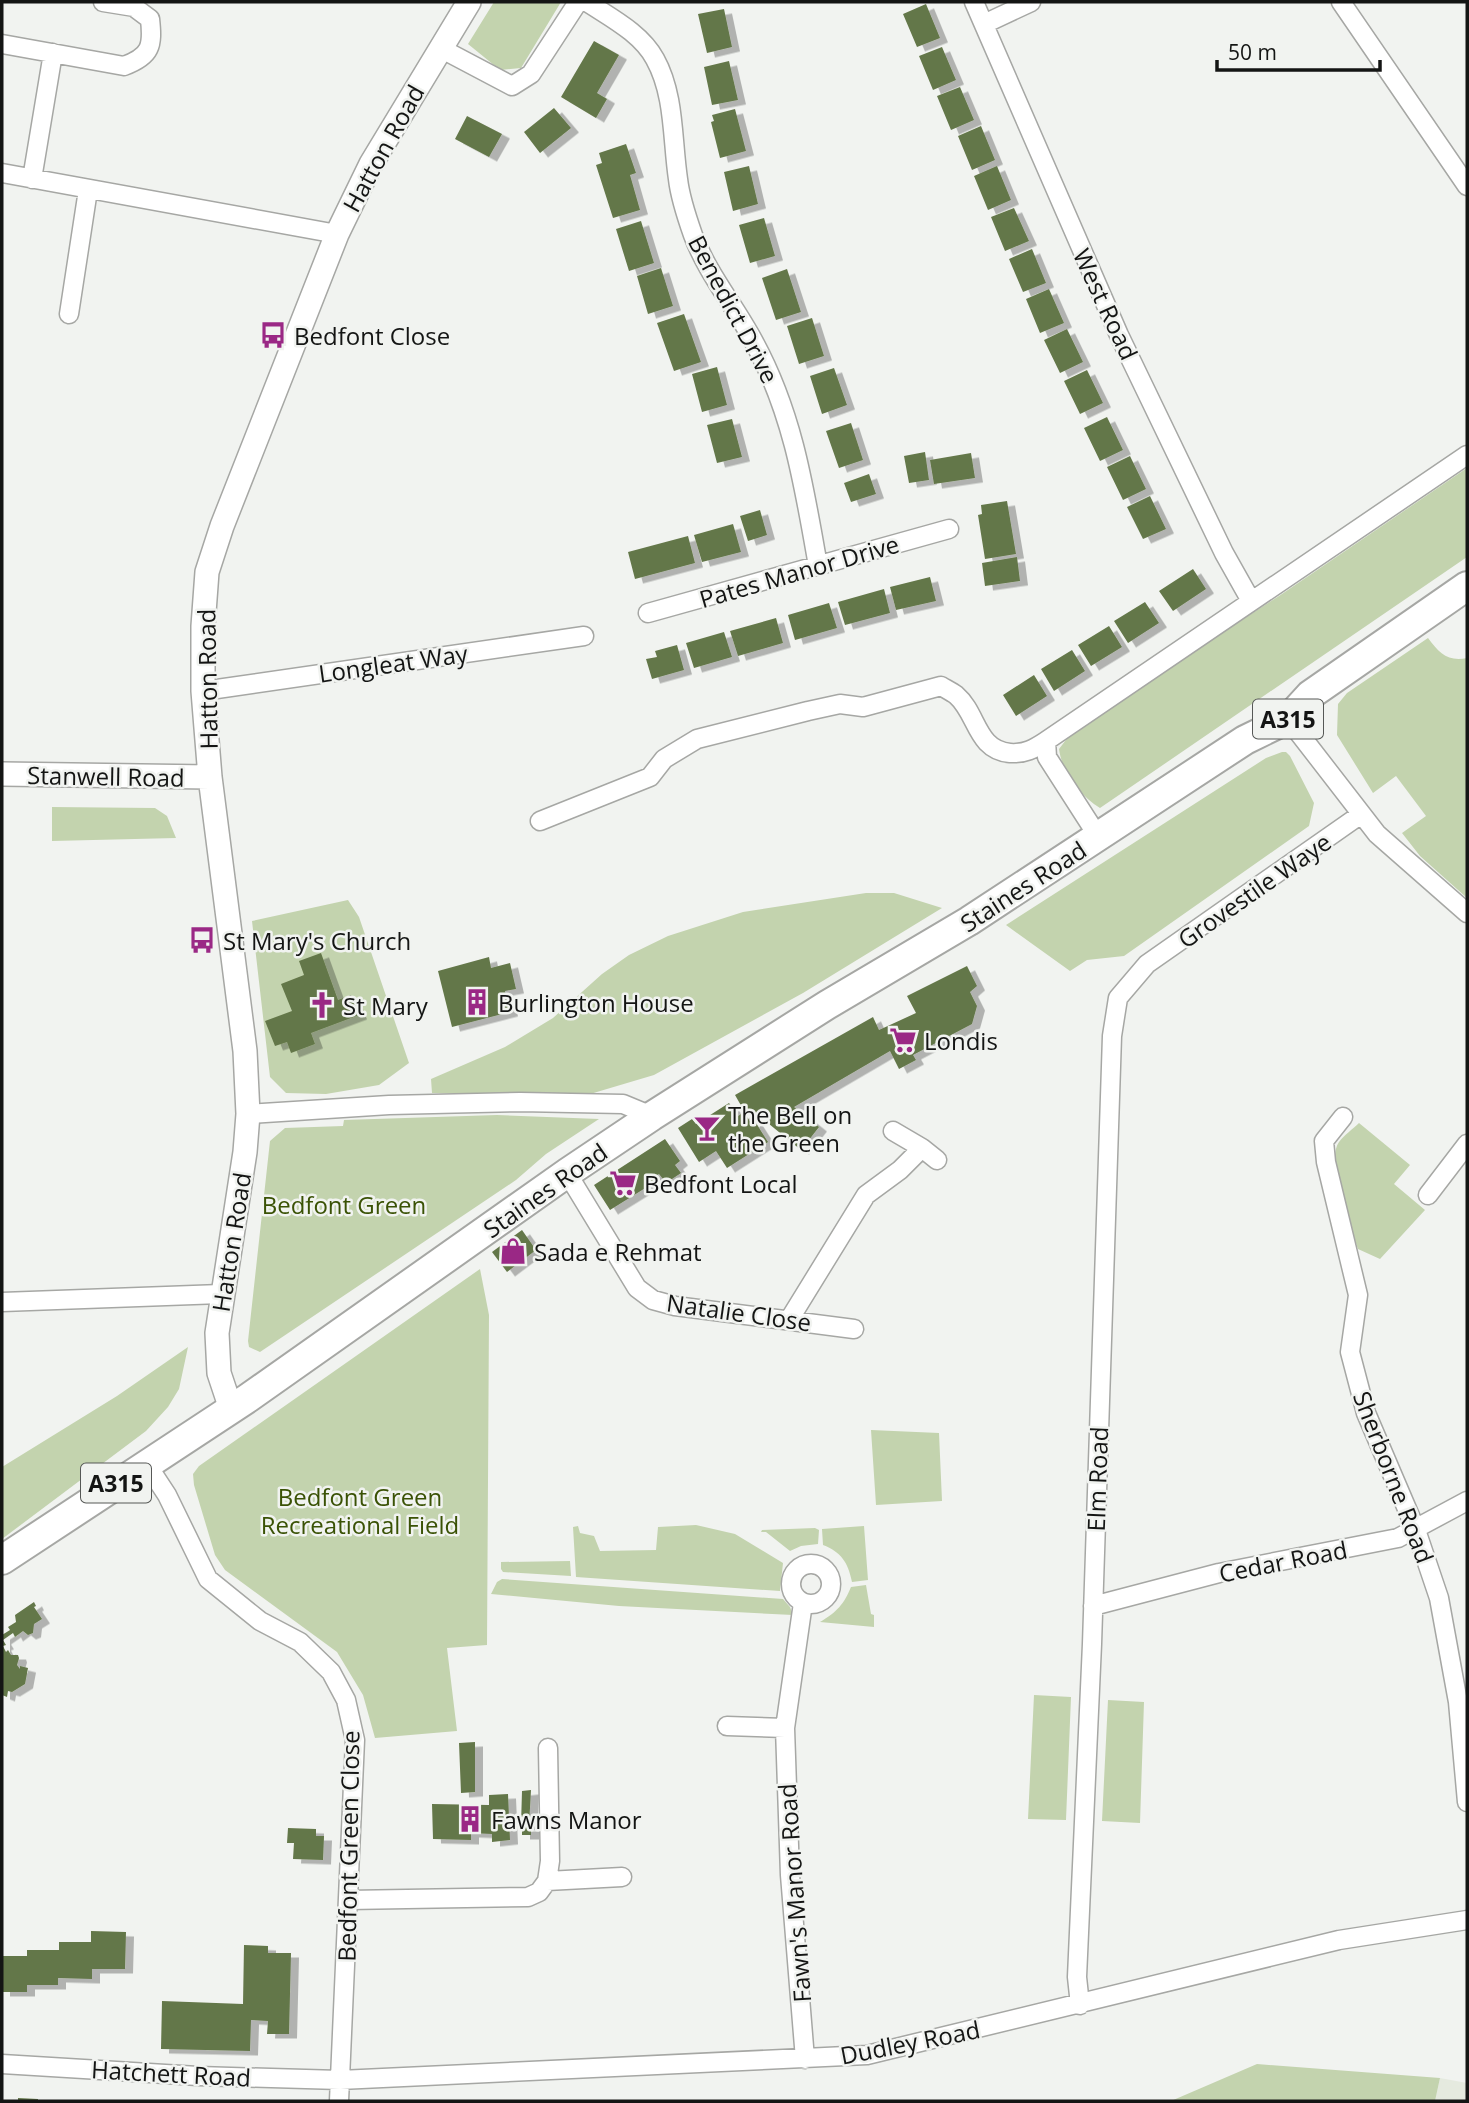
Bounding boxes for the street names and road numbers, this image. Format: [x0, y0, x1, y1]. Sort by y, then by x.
street label: Hatton Road [334, 78, 432, 218]
street label: Benedict Drive [681, 229, 787, 389]
street label: West Road [1066, 243, 1146, 365]
street label: Pates Manor Drive [695, 527, 903, 615]
street label: Hatton Road [189, 608, 225, 750]
street label: Longleat Way [316, 636, 470, 690]
road number: A315 [1253, 699, 1323, 738]
street label: Stanwell Road [27, 758, 185, 794]
street label: Grovestile Waye [1171, 825, 1337, 955]
street label: Staines Road [954, 833, 1092, 939]
street label: Staines Road [476, 1135, 614, 1245]
street label: Hatton Road [204, 1170, 258, 1314]
street label: Natalie Close [665, 1286, 813, 1338]
street label: Sherborne Road [1346, 1386, 1442, 1568]
street label: Elm Road [1079, 1426, 1115, 1532]
road number: A315 [81, 1464, 151, 1502]
street label: Cedar Road [1216, 1532, 1350, 1590]
street label: Bedfont Green Close [329, 1730, 367, 1962]
street label: Fawn's Manor Road [770, 1782, 818, 2004]
street label: Dudley Road [837, 2012, 983, 2072]
street label: Hatchett Road [90, 2052, 252, 2094]

